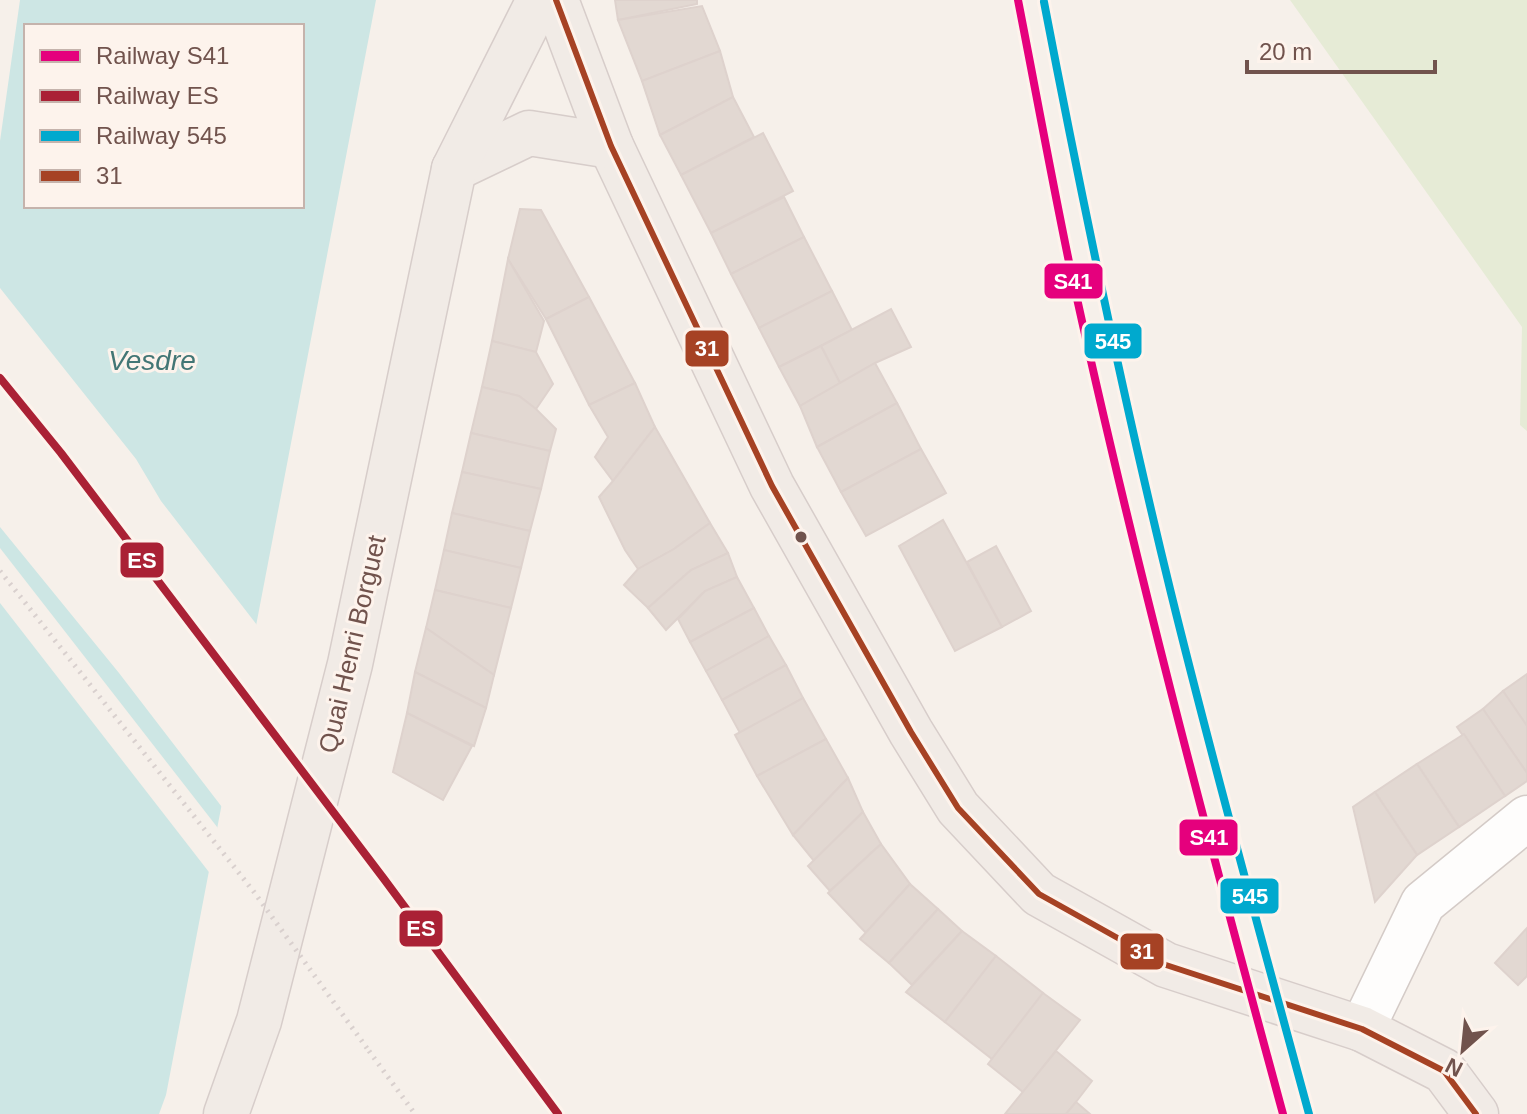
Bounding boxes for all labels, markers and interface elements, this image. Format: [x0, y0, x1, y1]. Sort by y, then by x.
legend [24, 24, 304, 208]
scale bar [1247, 24, 1435, 74]
text: 20 m [1259, 38, 1312, 65]
text: Railway S41 [96, 42, 229, 69]
text: Railway ES [96, 82, 219, 109]
text: Railway 545 [96, 122, 227, 149]
text: 31 [96, 162, 123, 189]
line badge: S41 [1043, 262, 1104, 300]
text: S41 [1053, 269, 1093, 294]
line badge: 545 [1083, 322, 1143, 360]
line badge: 31 [684, 329, 730, 368]
text: 545 [1095, 329, 1131, 354]
text: 31 [695, 336, 719, 361]
water label: Vesdre [108, 345, 196, 376]
unlabelled marker [793, 529, 809, 545]
street label: Quai Henri Borguet [312, 531, 392, 756]
line badge: ES [119, 541, 165, 579]
text: ES [127, 548, 157, 573]
line badge: S41 [1178, 818, 1239, 857]
text: S41 [1189, 825, 1229, 850]
line badge: 545 [1219, 877, 1280, 915]
text: 545 [1232, 884, 1268, 909]
line badge: ES [398, 909, 444, 948]
text: ES [406, 916, 436, 941]
line badge: 31 [1119, 932, 1165, 971]
text: 31 [1130, 939, 1154, 964]
north arrow [1423, 1010, 1503, 1090]
text: N [1441, 1053, 1467, 1082]

